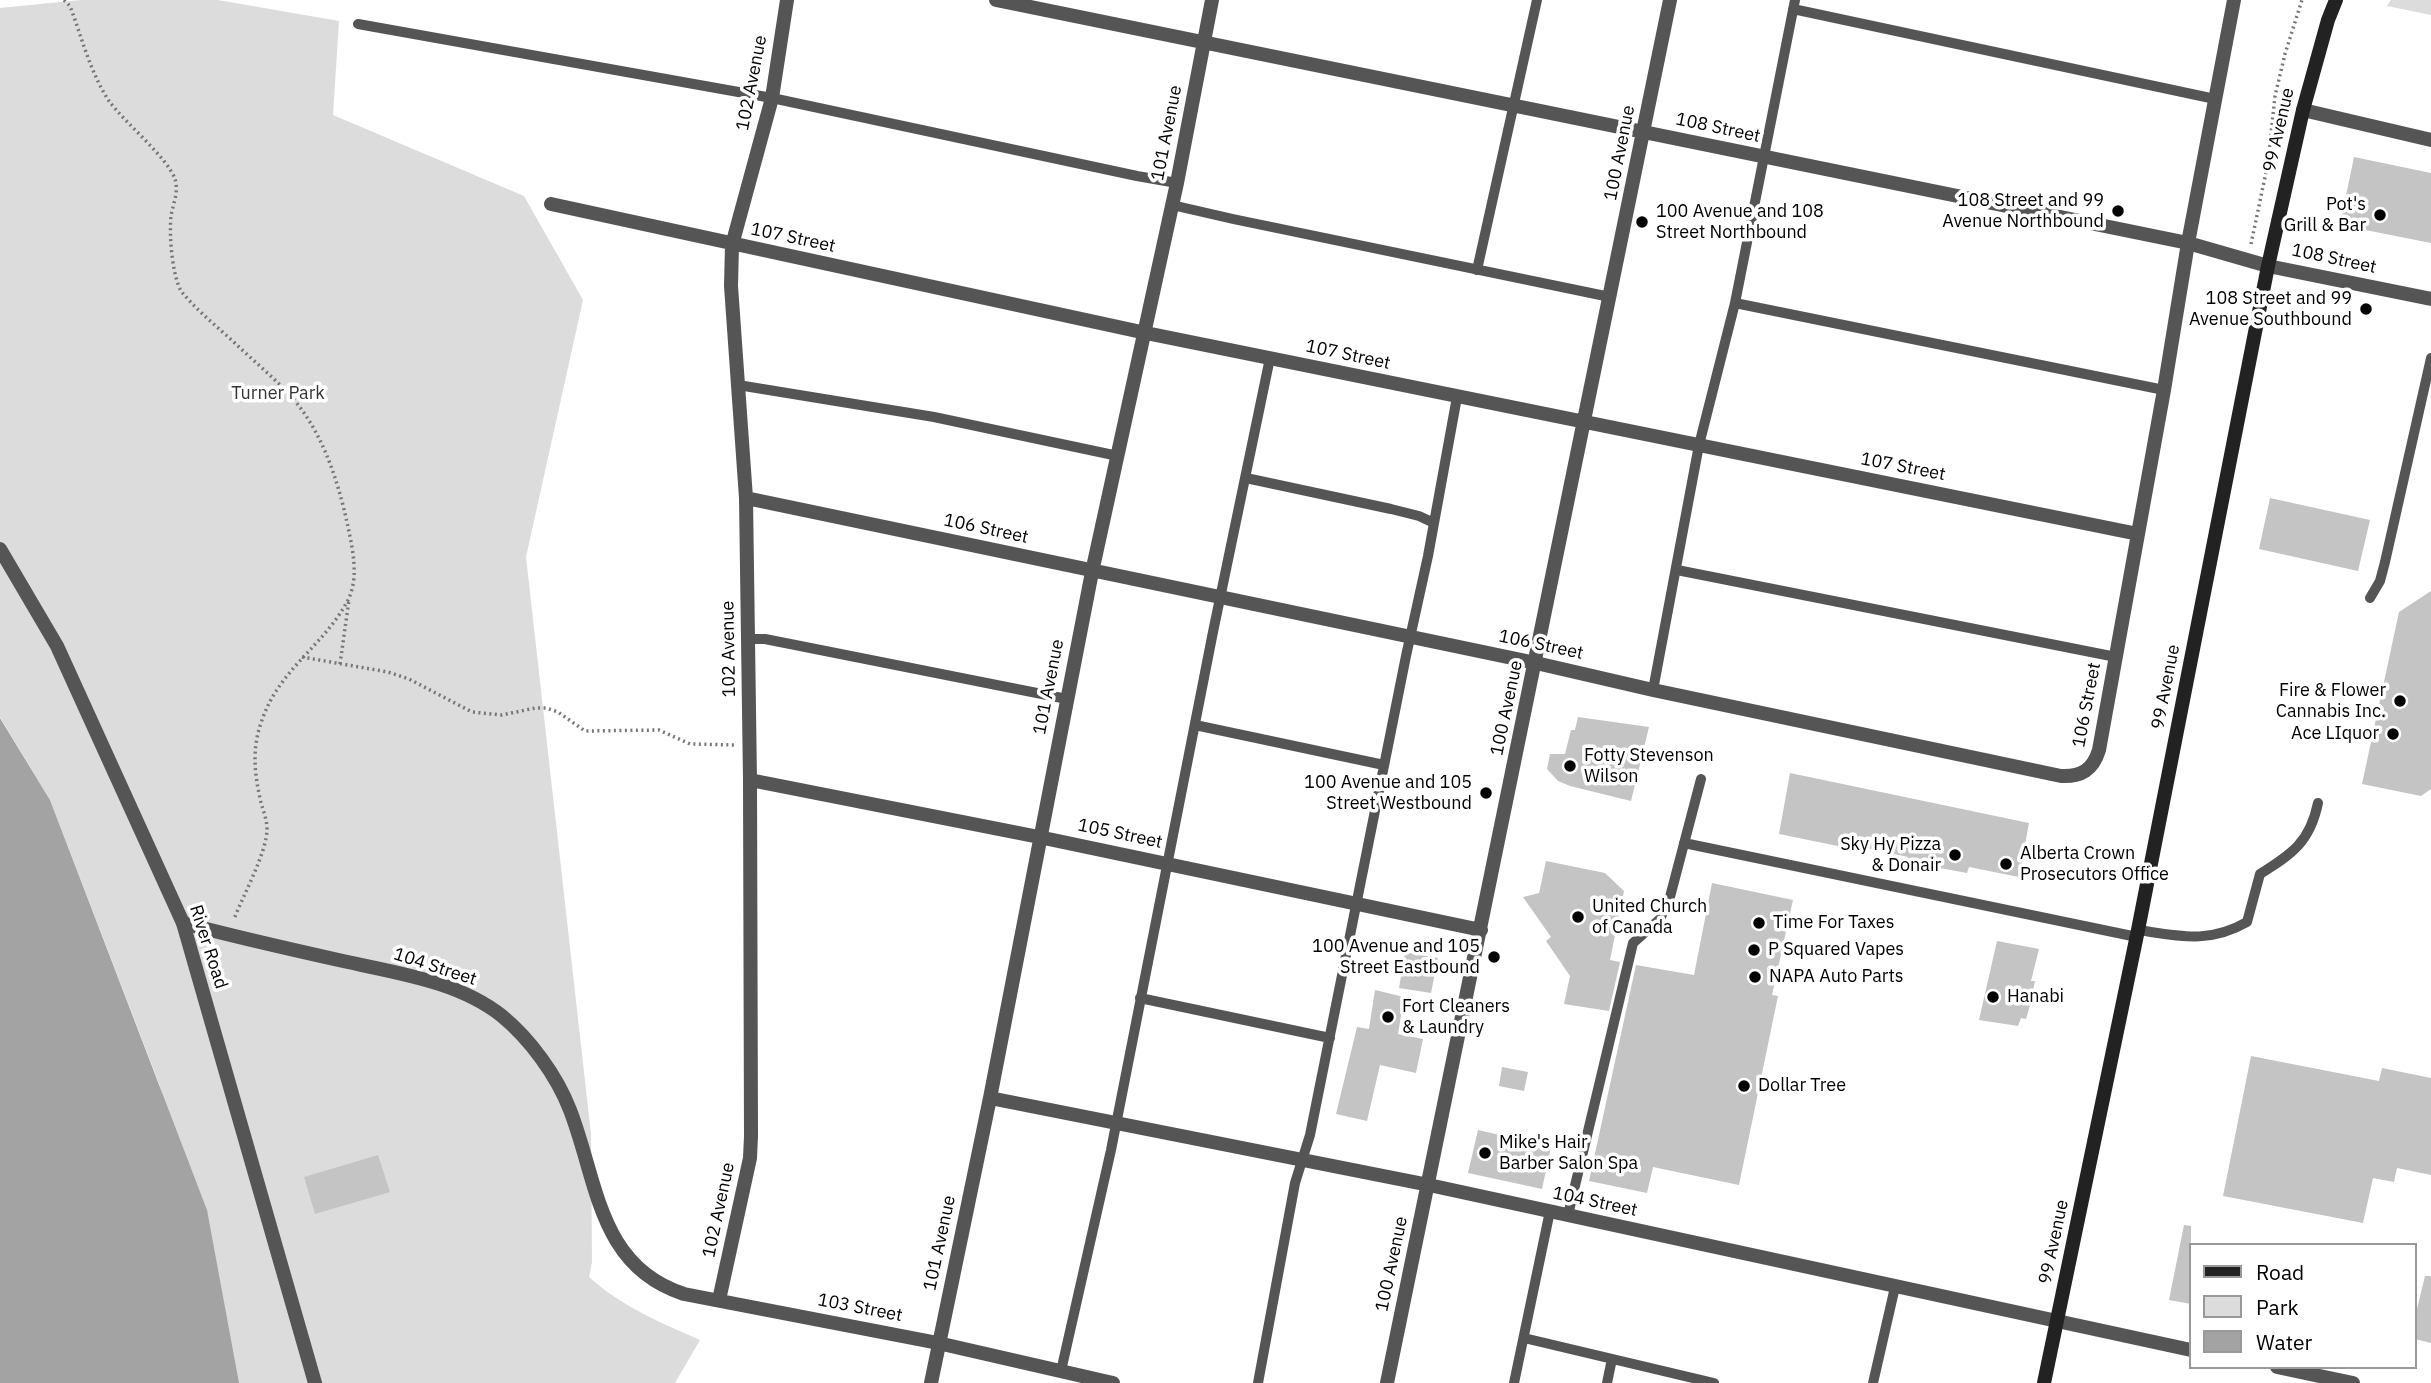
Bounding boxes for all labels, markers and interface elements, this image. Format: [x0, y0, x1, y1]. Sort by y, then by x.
street label: 102 Avenue [732, 33, 772, 133]
street label: 101 Avenue [1147, 83, 1187, 183]
street label: 99 Avenue [2259, 86, 2299, 174]
street label: 100 Avenue [1600, 103, 1640, 203]
street label: 108 Street [1674, 108, 1762, 148]
place label: 108 Street and 99 Avenue Northbound [1942, 190, 2104, 232]
place label: Pot's Grill & Bar [2284, 194, 2366, 236]
place label: 100 Avenue and 108 Street Northbound [1656, 201, 1824, 244]
marker: 108 Street and 99 Avenue Northbound [2110, 203, 2126, 219]
marker: Pot's Grill & Bar [2372, 207, 2388, 223]
marker: 100 Avenue and 108 Street Northbound [1634, 214, 1650, 230]
street label: 107 Street [749, 218, 837, 258]
street label: 108 Street [2290, 239, 2378, 279]
place label: 108 Street and 99 Avenue Southbound [2189, 288, 2352, 330]
marker: 108 Street and 99 Avenue Southbound [2358, 301, 2374, 317]
street label: 107 Street [1304, 335, 1392, 375]
park label: Turner Park [231, 383, 325, 405]
street label: 107 Street [1859, 448, 1947, 486]
street label: 106 Street [942, 509, 1030, 549]
street label: 102 Avenue [717, 600, 741, 698]
street label: 106 Street [1497, 625, 1585, 665]
street label: 101 Avenue [1029, 637, 1069, 737]
street label: 99 Avenue [2147, 643, 2185, 731]
street label: 100 Avenue [1486, 658, 1528, 758]
street label: 106 Street [2068, 661, 2106, 749]
place label: Fire & Flower Cannabis Inc. [2276, 680, 2386, 722]
marker: Fire & Flower Cannabis Inc. [2392, 693, 2408, 709]
place label: Ace LIquor [2291, 723, 2379, 745]
marker: Ace LIquor [2385, 726, 2401, 742]
place label: Fotty Stevenson Wilson [1584, 745, 1714, 788]
marker: Fotty Stevenson Wilson [1562, 758, 1578, 774]
place label: 100 Avenue and 105 Street Westbound [1304, 772, 1472, 814]
marker: 100 Avenue and 105 Street Westbound [1478, 785, 1494, 801]
street label: 105 Street [1076, 814, 1164, 854]
place label: Sky Hy Pizza & Donair [1840, 834, 1941, 876]
place label: Alberta Crown Prosecutors Office [2020, 843, 2169, 886]
marker: Sky Hy Pizza & Donair [1947, 847, 1963, 863]
marker: Alberta Crown Prosecutors Office [1998, 856, 2014, 872]
place label: United Church of Canada [1592, 896, 1707, 939]
street label: River Road [184, 902, 232, 992]
marker: United Church of Canada [1570, 909, 1586, 925]
place label: Time For Taxes [1773, 912, 1894, 934]
marker: Time For Taxes [1751, 915, 1767, 931]
place label: 100 Avenue and 105 Street Eastbound [1312, 936, 1480, 978]
place label: P Squared Vapes [1768, 939, 1904, 961]
marker: P Squared Vapes [1746, 942, 1762, 958]
street label: 104 Street [391, 943, 479, 991]
marker: 100 Avenue and 105 Street Eastbound [1486, 949, 1502, 965]
place label: NAPA Auto Parts [1769, 966, 1904, 988]
marker: NAPA Auto Parts [1747, 969, 1763, 985]
place label: Hanabi [2007, 986, 2064, 1008]
marker: Hanabi [1985, 989, 2001, 1005]
place label: Fort Cleaners & Laundry [1402, 996, 1510, 1038]
marker: Fort Cleaners & Laundry [1380, 1009, 1396, 1025]
place label: Dollar Tree [1758, 1075, 1846, 1097]
marker: Dollar Tree [1736, 1078, 1752, 1094]
place label: Mike's Hair Barber Salon Spa [1499, 1132, 1638, 1174]
marker: Mike's Hair Barber Salon Spa [1477, 1145, 1493, 1161]
street label: 102 Avenue [698, 1160, 740, 1260]
street label: 104 Street [1551, 1182, 1639, 1222]
street label: 101 Avenue [919, 1193, 961, 1293]
street label: 99 Avenue [2035, 1198, 2073, 1286]
street label: 100 Avenue [1371, 1214, 1413, 1314]
legend [2190, 1243, 2417, 1369]
text: Road [2256, 1258, 2304, 1286]
street label: 103 Street [816, 1289, 904, 1327]
text: Park [2256, 1293, 2299, 1321]
text: Water [2256, 1328, 2312, 1356]

